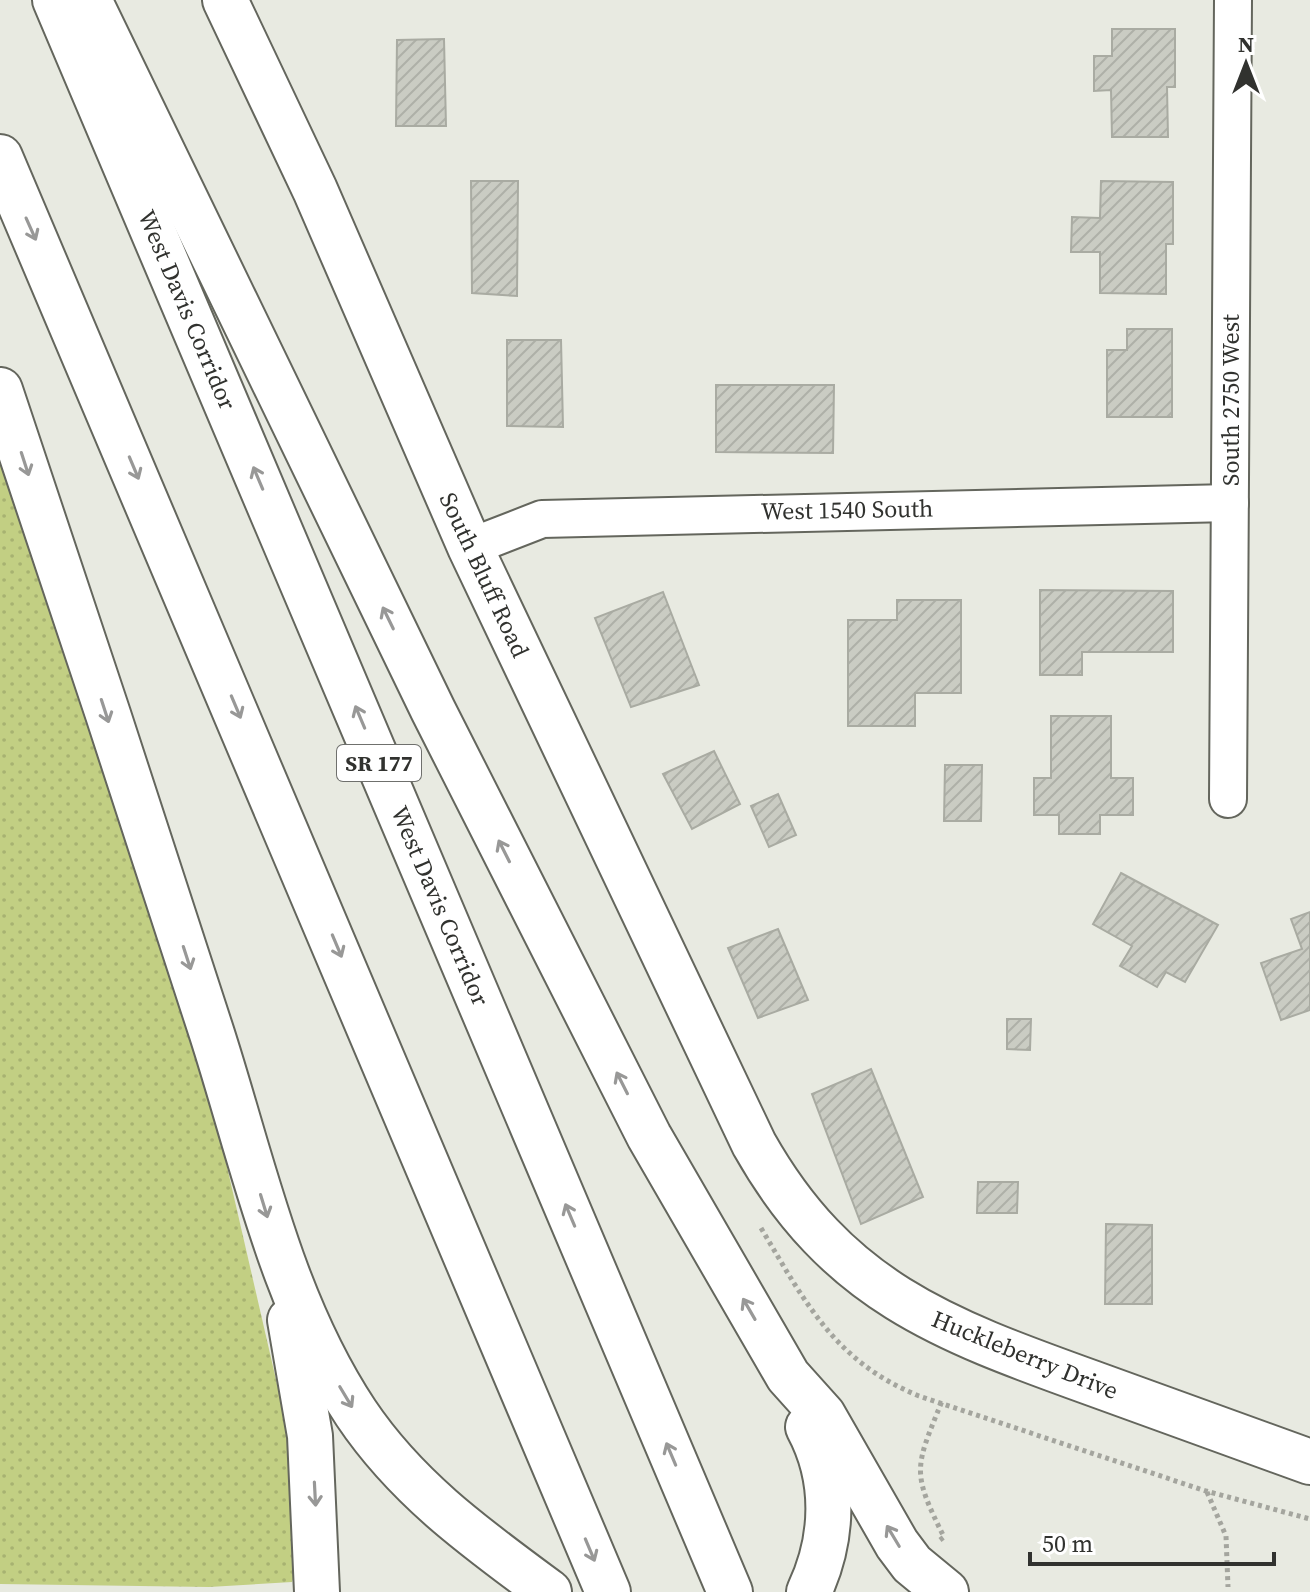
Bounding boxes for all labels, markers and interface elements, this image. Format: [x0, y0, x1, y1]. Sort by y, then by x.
north arrow [1206, 24, 1286, 104]
text: N [1238, 29, 1254, 59]
street label: West Davis Corridor [130, 205, 244, 415]
one-way arrow [25, 216, 40, 241]
street label: South 2750 West [1214, 314, 1247, 486]
one-way arrow [18, 451, 33, 476]
one-way arrow [127, 455, 142, 479]
one-way arrow [250, 466, 265, 491]
street label: South Bluff Road [432, 487, 537, 663]
street label: West 1540 South [760, 491, 934, 528]
one-way arrow [380, 606, 395, 630]
one-way arrow [229, 694, 244, 719]
one-way arrow [99, 698, 114, 723]
one-way arrow [351, 706, 366, 730]
road number: SR 177 [337, 745, 421, 781]
street label: West Davis Corridor [383, 801, 497, 1011]
one-way arrow [496, 839, 511, 863]
one-way arrow [331, 933, 346, 958]
one-way arrow [181, 945, 196, 970]
one-way arrow [613, 1071, 629, 1095]
one-way arrow [258, 1193, 272, 1218]
one-way arrow [562, 1203, 577, 1228]
one-way arrow [741, 1298, 757, 1321]
street label: Huckleberry Drive [927, 1302, 1123, 1407]
one-way arrow [339, 1385, 355, 1408]
one-way arrow [663, 1442, 678, 1467]
one-way arrow [308, 1480, 323, 1507]
scale bar [1030, 1516, 1274, 1566]
one-way arrow [885, 1525, 901, 1548]
text: 50 m [1042, 1527, 1093, 1560]
one-way arrow [584, 1537, 599, 1562]

